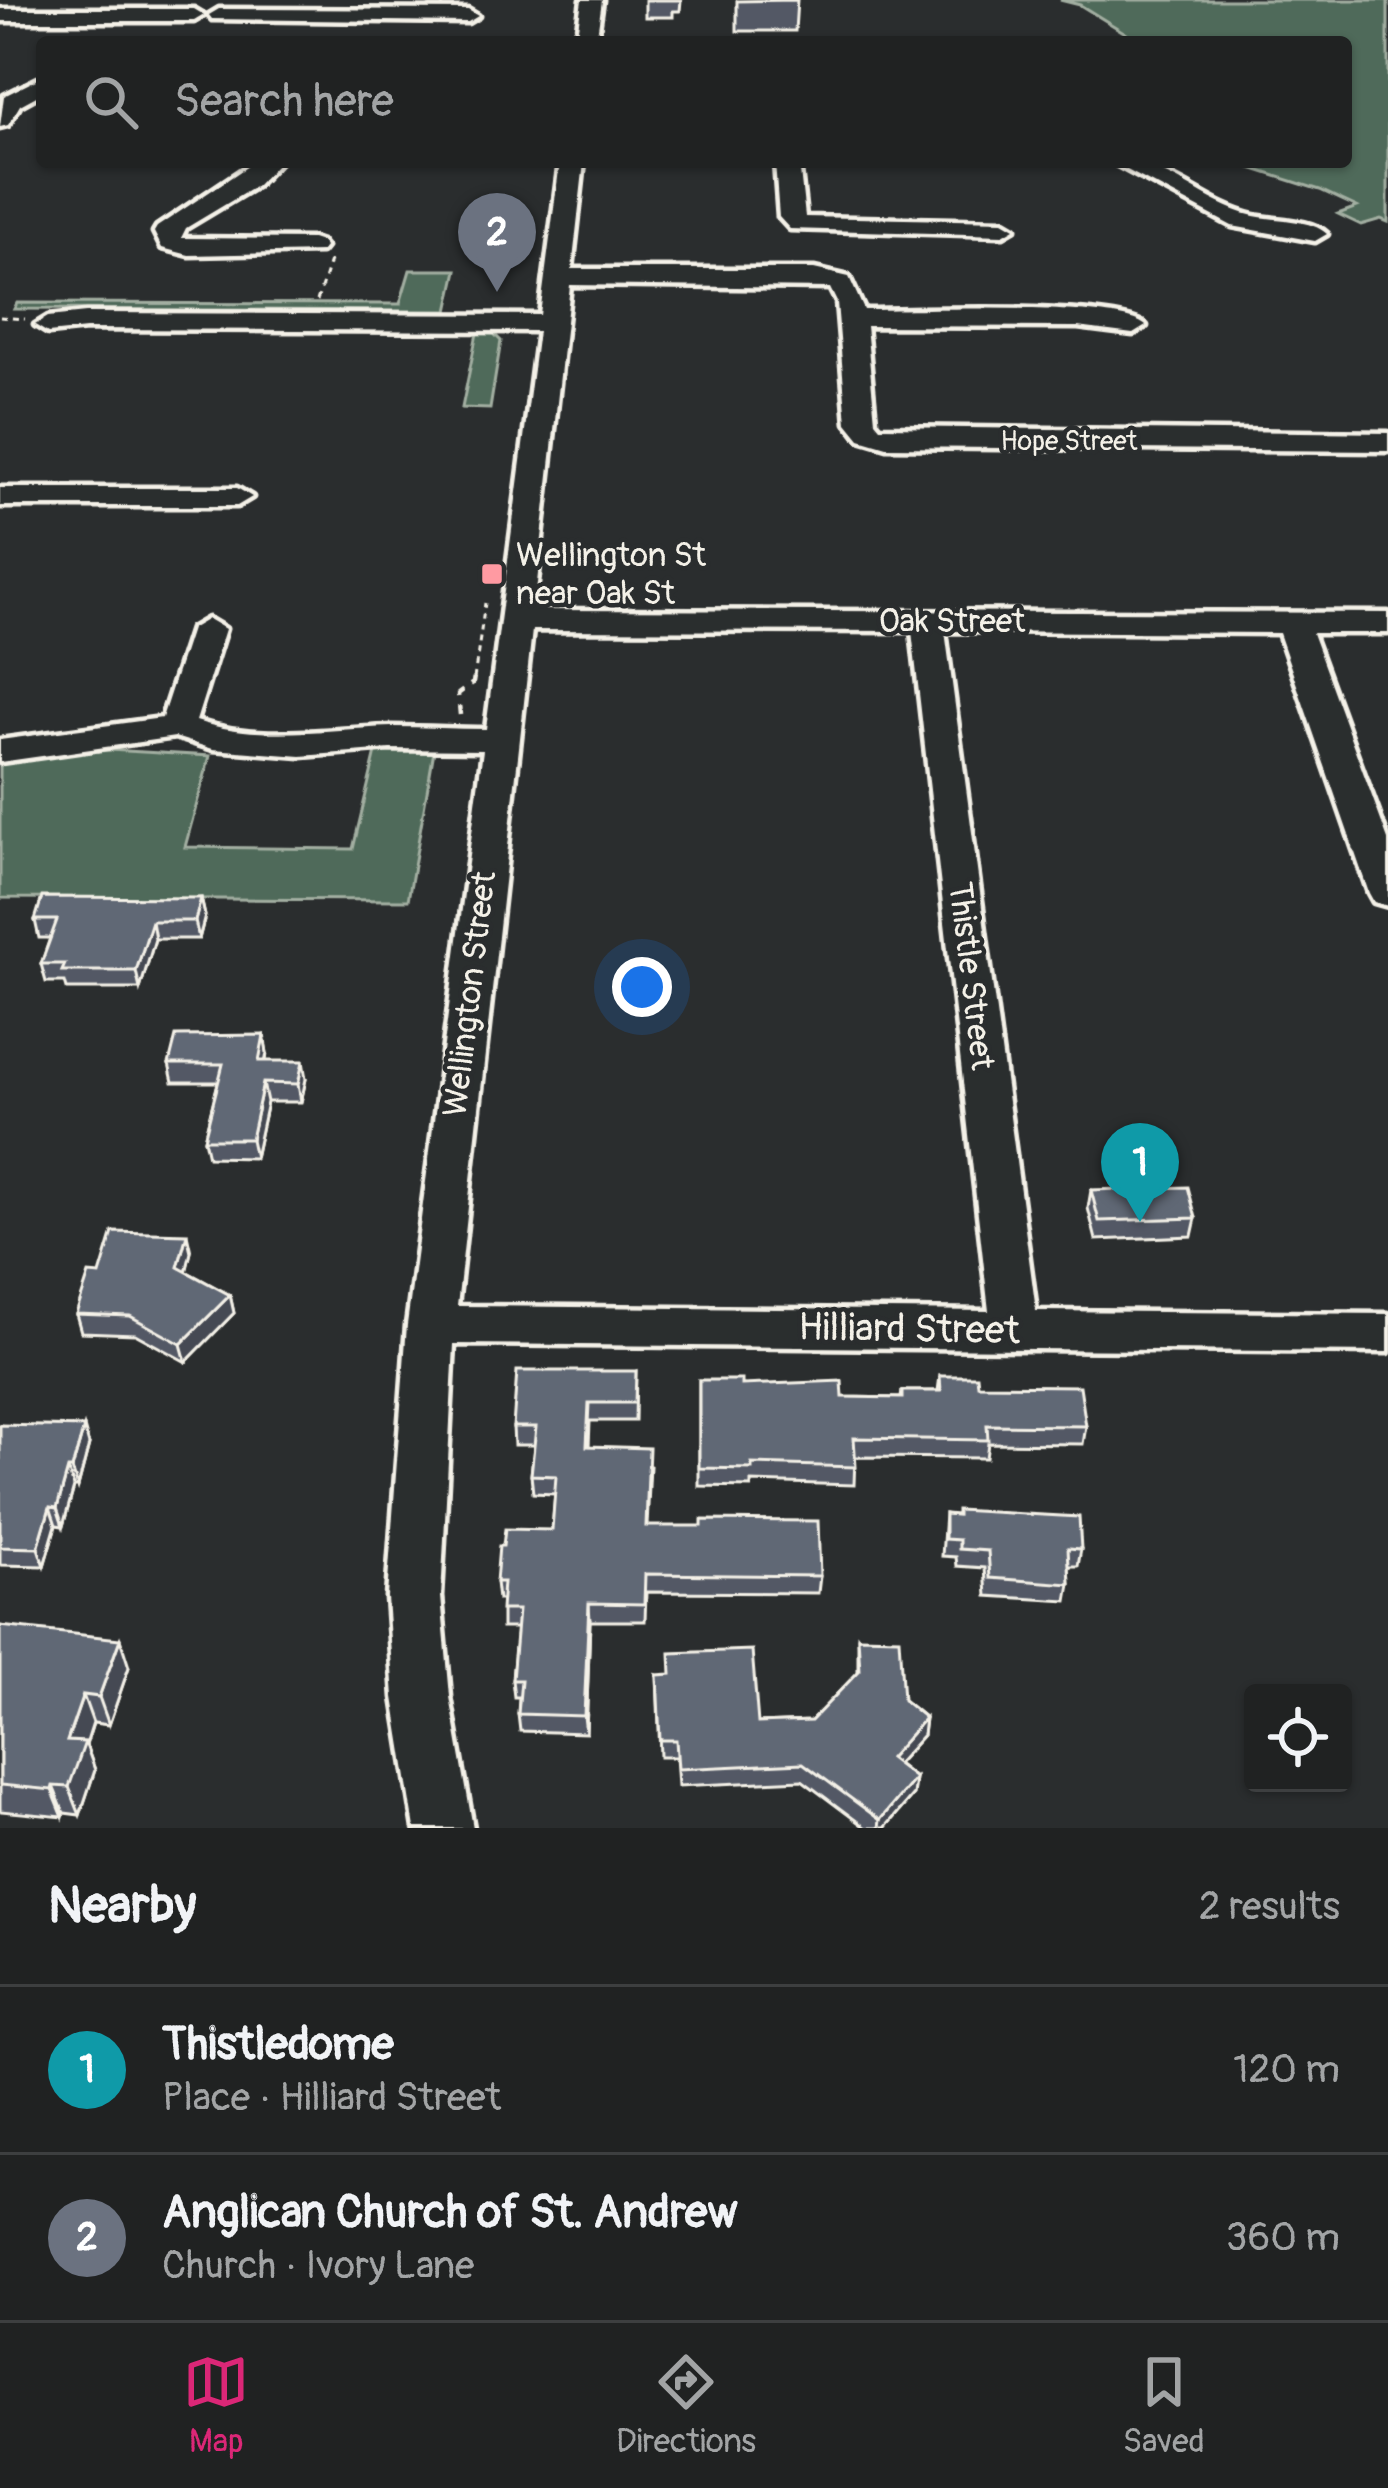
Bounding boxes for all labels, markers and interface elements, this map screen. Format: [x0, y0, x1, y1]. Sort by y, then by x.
search box [36, 36, 1352, 168]
icon: search [78, 69, 144, 135]
text: Search here [174, 74, 394, 130]
pin: 2 [458, 193, 536, 292]
street label: Hope Street [1001, 425, 1138, 458]
place label: Wellington St near Oak St [516, 535, 707, 614]
marker: Wellington St near Oak St [479, 561, 505, 587]
street label: Oak Street [879, 601, 1026, 642]
street label: Wellington Street [435, 868, 505, 1119]
street label: Thistle Street [939, 880, 1003, 1073]
your location [612, 957, 672, 1017]
pin: 1 [1101, 1123, 1179, 1222]
street label: Hilliard Street [798, 1303, 1021, 1355]
map controls [1244, 1684, 1352, 1792]
button: locate [1244, 1684, 1352, 1792]
text: Nearby [48, 1874, 196, 1938]
text: 2 results [1199, 1882, 1340, 1931]
text: Thistledome [162, 2017, 394, 2073]
text: 1 [79, 2045, 95, 2094]
text: 120 m [1233, 2045, 1340, 2094]
text: Place · Hilliard Street [162, 2073, 501, 2122]
text: Anglican Church of St. Andrew [162, 2185, 738, 2241]
text: 2 [76, 2213, 98, 2262]
text: 360 m [1226, 2213, 1340, 2262]
text: Church · Ivory Lane [162, 2241, 474, 2290]
tab: Map [183, 2349, 249, 2462]
tab: Directions [616, 2349, 756, 2462]
tab: Saved [1123, 2349, 1205, 2462]

